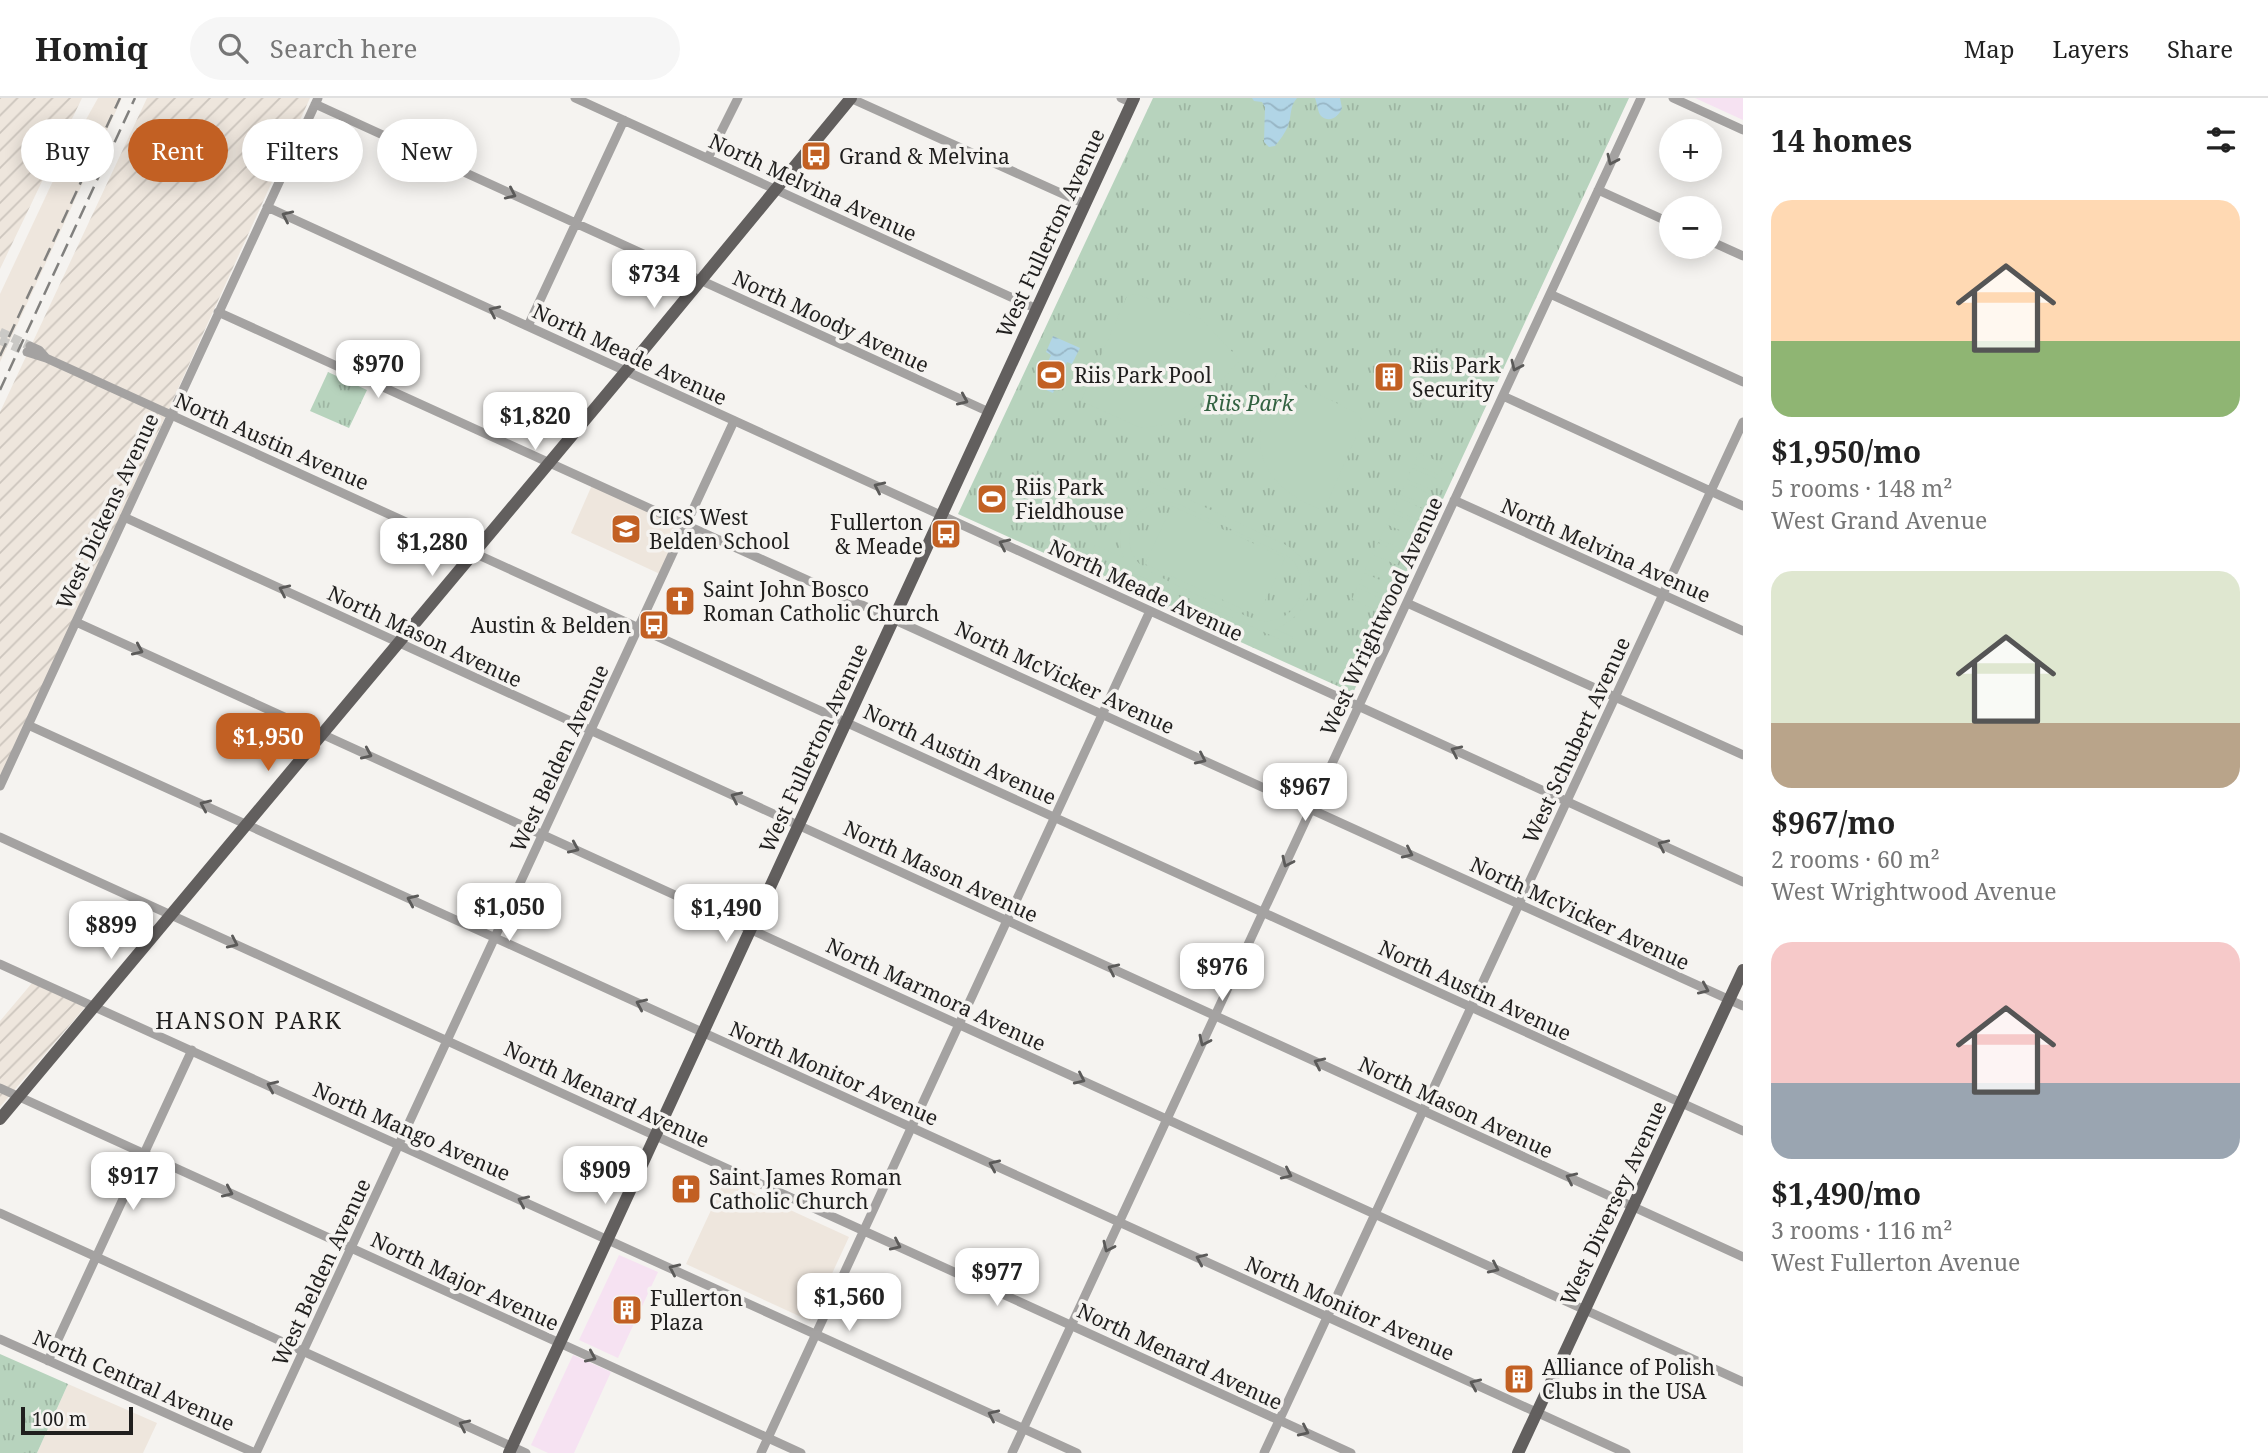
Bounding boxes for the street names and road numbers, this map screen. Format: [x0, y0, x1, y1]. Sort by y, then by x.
street label: West Fullerton Avenue [989, 124, 1111, 342]
street label: North Melvina Avenue [704, 126, 922, 248]
street label: North Moody Avenue [728, 263, 934, 379]
street label: North Meade Avenue [528, 297, 732, 411]
street label: North Austin Avenue [171, 386, 373, 496]
street label: West Dickens Avenue [49, 408, 165, 614]
street label: North Melvina Avenue [1497, 491, 1715, 609]
street label: West Wrightwood Avenue [1313, 492, 1449, 740]
street label: North Meade Avenue [1044, 533, 1248, 647]
street label: North Mason Avenue [323, 579, 527, 693]
street label: North McVicker Avenue [951, 614, 1179, 740]
street label: West Schubert Avenue [1516, 632, 1636, 848]
street label: West Fullerton Avenue [752, 639, 874, 857]
street label: West Belden Avenue [503, 660, 615, 856]
street label: North Austin Avenue [859, 697, 1061, 811]
street label: North Mason Avenue [839, 814, 1043, 928]
street label: North McVicker Avenue [1466, 850, 1694, 976]
street label: North Marmora Avenue [822, 931, 1050, 1057]
street label: North Austin Avenue [1374, 933, 1576, 1047]
street label: North Monitor Avenue [725, 1014, 943, 1132]
street label: North Menard Avenue [500, 1034, 714, 1154]
street label: North Mason Avenue [1354, 1050, 1558, 1164]
street label: North Mango Avenue [309, 1075, 515, 1187]
street label: West Diversey Avenue [1553, 1096, 1673, 1310]
street label: West Belden Avenue [265, 1174, 377, 1370]
street label: North Major Avenue [366, 1225, 564, 1337]
street label: North Monitor Avenue [1241, 1249, 1459, 1367]
street label: North Menard Avenue [1073, 1296, 1287, 1416]
street label: North Central Avenue [29, 1323, 239, 1437]

